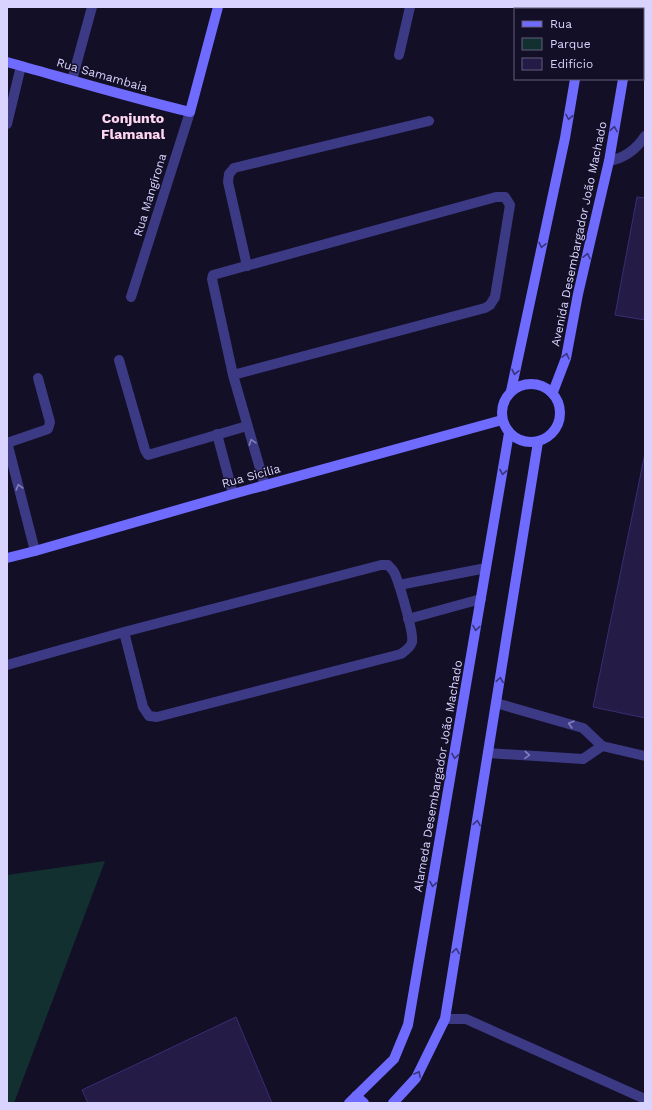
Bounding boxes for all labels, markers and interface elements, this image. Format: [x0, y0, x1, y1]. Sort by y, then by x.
legend [514, 8, 644, 80]
text: Rua [550, 17, 572, 31]
text: Parque [550, 37, 591, 51]
street label: Rua Samambaia [55, 55, 149, 95]
text: Edifício [550, 57, 593, 71]
district label: Conjunto Flamanal [101, 110, 165, 142]
one-way arrow [565, 114, 573, 121]
street label: Avenida Desembargador João Machado [548, 120, 610, 348]
one-way arrow [610, 126, 618, 132]
street label: Rua Mangirona [131, 152, 169, 238]
one-way arrow [539, 242, 547, 248]
one-way arrow [583, 253, 591, 259]
one-way arrow [561, 352, 570, 359]
one-way arrow [512, 369, 520, 375]
one-way arrow [249, 439, 257, 446]
street label: Rua Sicilia [220, 461, 282, 491]
one-way arrow [499, 469, 508, 475]
one-way arrow [15, 483, 24, 490]
one-way arrow [473, 625, 481, 631]
street label: Alameda Desembargador João Machado [411, 659, 465, 893]
one-way arrow [495, 677, 504, 684]
one-way arrow [568, 721, 574, 729]
one-way arrow [524, 751, 530, 760]
one-way arrow [451, 753, 459, 759]
one-way arrow [472, 820, 480, 826]
one-way arrow [429, 881, 437, 887]
one-way arrow [451, 948, 460, 954]
one-way arrow [414, 1071, 421, 1078]

